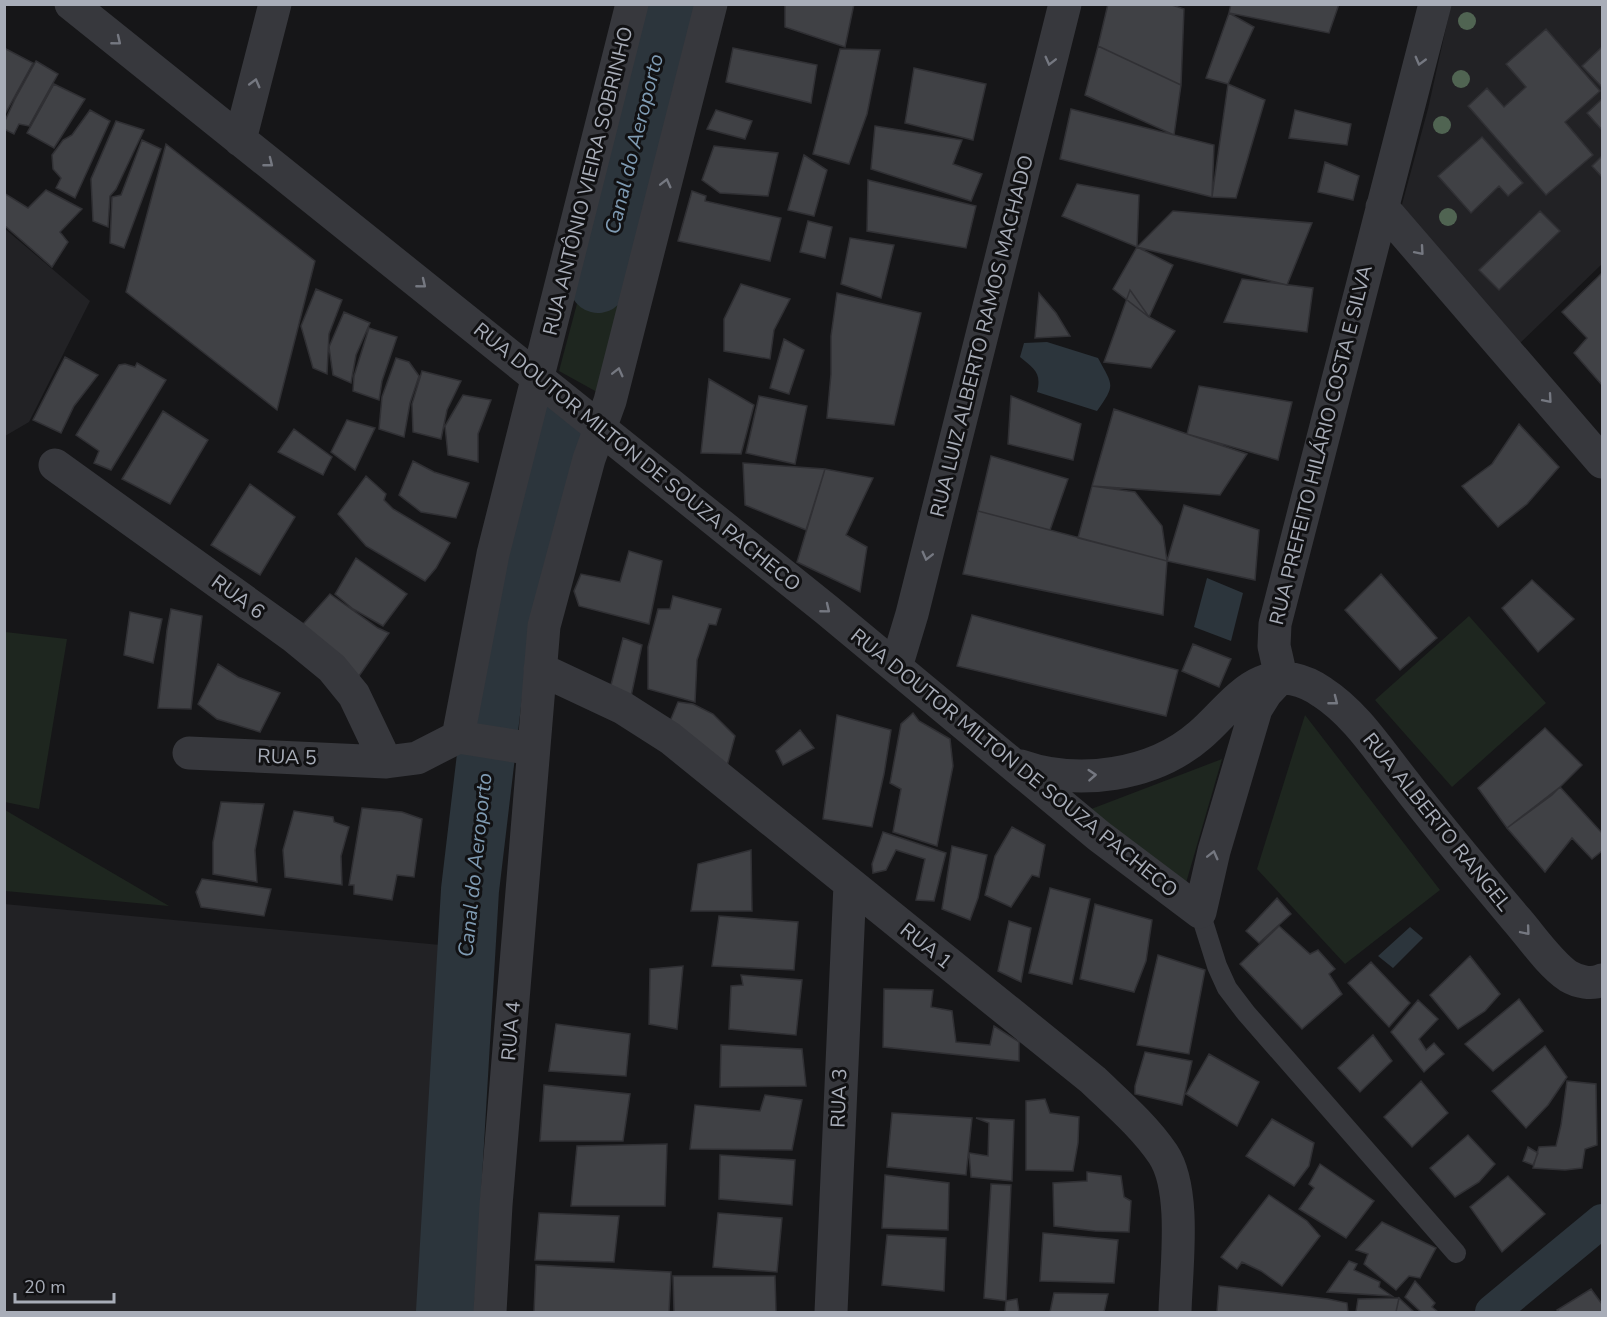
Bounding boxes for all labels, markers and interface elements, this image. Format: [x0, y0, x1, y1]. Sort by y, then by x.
street label: RUA ANTÔNIO VIEIRA SOBRINHO [537, 24, 639, 338]
one-way arrow [110, 34, 121, 45]
water label: Canal do Aeroporto [598, 51, 670, 237]
one-way arrow [1045, 56, 1058, 66]
one-way arrow [1415, 56, 1428, 66]
one-way arrow [248, 78, 260, 89]
street label: RUA LUIZ ALBERTO RAMOS MACHADO [924, 152, 1040, 520]
one-way arrow [262, 155, 273, 166]
one-way arrow [658, 178, 671, 188]
one-way arrow [1413, 244, 1424, 255]
street label: RUA PREFEITO HILÁRIO COSTA E SILVA [1263, 262, 1379, 628]
one-way arrow [415, 277, 426, 288]
street label: RUA DOUTOR MILTON DE SOUZA PACHECO [468, 316, 806, 598]
one-way arrow [610, 367, 623, 377]
one-way arrow [1540, 392, 1551, 403]
one-way arrow [921, 551, 934, 561]
street label: RUA 6 [206, 569, 270, 625]
one-way arrow [819, 602, 830, 613]
street label: RUA DOUTOR MILTON DE SOUZA PACHECO [845, 622, 1183, 904]
one-way arrow [1327, 693, 1338, 704]
street label: RUA ALBERTO RANGEL [1357, 727, 1518, 917]
street label: RUA 5 [257, 742, 317, 772]
one-way arrow [1087, 769, 1096, 782]
water label: Canal do Aeroporto [451, 771, 499, 959]
one-way arrow [1206, 850, 1219, 860]
street label: RUA 1 [894, 917, 958, 975]
one-way arrow [1519, 924, 1530, 935]
street label: RUA 4 [495, 1000, 527, 1062]
street label: RUA 3 [824, 1068, 854, 1128]
scale bar [15, 1266, 114, 1304]
text: 20 m [24, 1275, 66, 1299]

